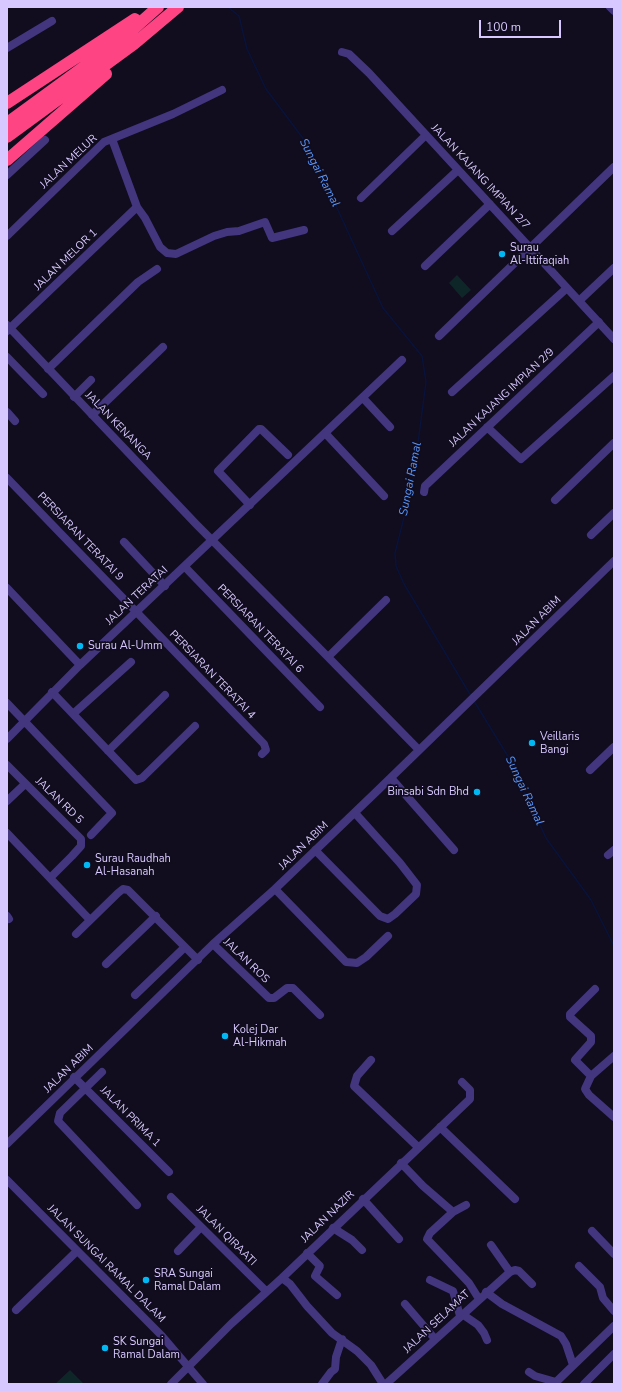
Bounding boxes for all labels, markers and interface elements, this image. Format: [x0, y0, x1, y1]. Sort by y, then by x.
scale bar [481, 12, 563, 38]
text: 100 m [486, 19, 521, 35]
street label: JALAN KAJANG IMPIAN 2/7 [428, 122, 532, 232]
street label: JALAN MELUR [38, 132, 100, 192]
water label: Sungai Ramal [296, 136, 342, 210]
street label: JALAN MELOR 1 [32, 226, 100, 294]
place label: Surau Al-Ittifaqiah [510, 241, 569, 267]
marker: Surau Al-Ittifaqiah [497, 249, 507, 259]
street label: JALAN KAJANG IMPIAN 2/9 [447, 346, 557, 450]
street label: JALAN KENANGA [82, 389, 154, 463]
water label: Sungai Ramal [397, 441, 425, 517]
street label: PERSIARAN TERATAI 9 [34, 490, 126, 584]
street label: JALAN TERATAI [103, 564, 171, 628]
street label: PERSIARAN TERATAI 6 [214, 582, 306, 676]
street label: JALAN ABIM [510, 594, 564, 648]
street label: PERSIARAN TERATAI 4 [166, 628, 258, 722]
place label: Surau Al-Umm [88, 639, 162, 653]
marker: Surau Al-Umm [75, 641, 85, 651]
place label: Veillaris Bangi [540, 730, 579, 756]
marker: Veillaris Bangi [527, 738, 537, 748]
water label: Sungai Ramal [502, 754, 546, 828]
street label: JALAN RD 5 [32, 775, 86, 827]
place label: Binsabi Sdn Bhd [388, 785, 469, 799]
marker: Binsabi Sdn Bhd [472, 787, 482, 797]
street label: JALAN ABIM [276, 819, 332, 873]
place label: Surau Raudhah Al-Hasanah [95, 852, 171, 878]
marker: Surau Raudhah Al-Hasanah [82, 860, 92, 870]
street label: JALAN ROS [220, 936, 272, 986]
place label: Kolej Dar Al-Hikmah [233, 1023, 287, 1049]
marker: Kolej Dar Al-Hikmah [220, 1031, 230, 1041]
street label: JALAN ABIM [41, 1042, 97, 1096]
street label: JALAN PRIMA 1 [97, 1084, 163, 1150]
street label: JALAN NAZIR [299, 1188, 357, 1246]
street label: JALAN SUNGAI RAMAL DALAM [44, 1202, 168, 1326]
street label: JALAN QIRAATI [193, 1203, 259, 1269]
place label: SRA Sungai Ramal Dalam [154, 1267, 221, 1293]
marker: SRA Sungai Ramal Dalam [141, 1275, 151, 1285]
street label: JALAN SELAMAT [401, 1288, 473, 1356]
place label: SK Sungai Ramal Dalam [113, 1335, 180, 1361]
marker: SK Sungai Ramal Dalam [100, 1343, 110, 1353]

